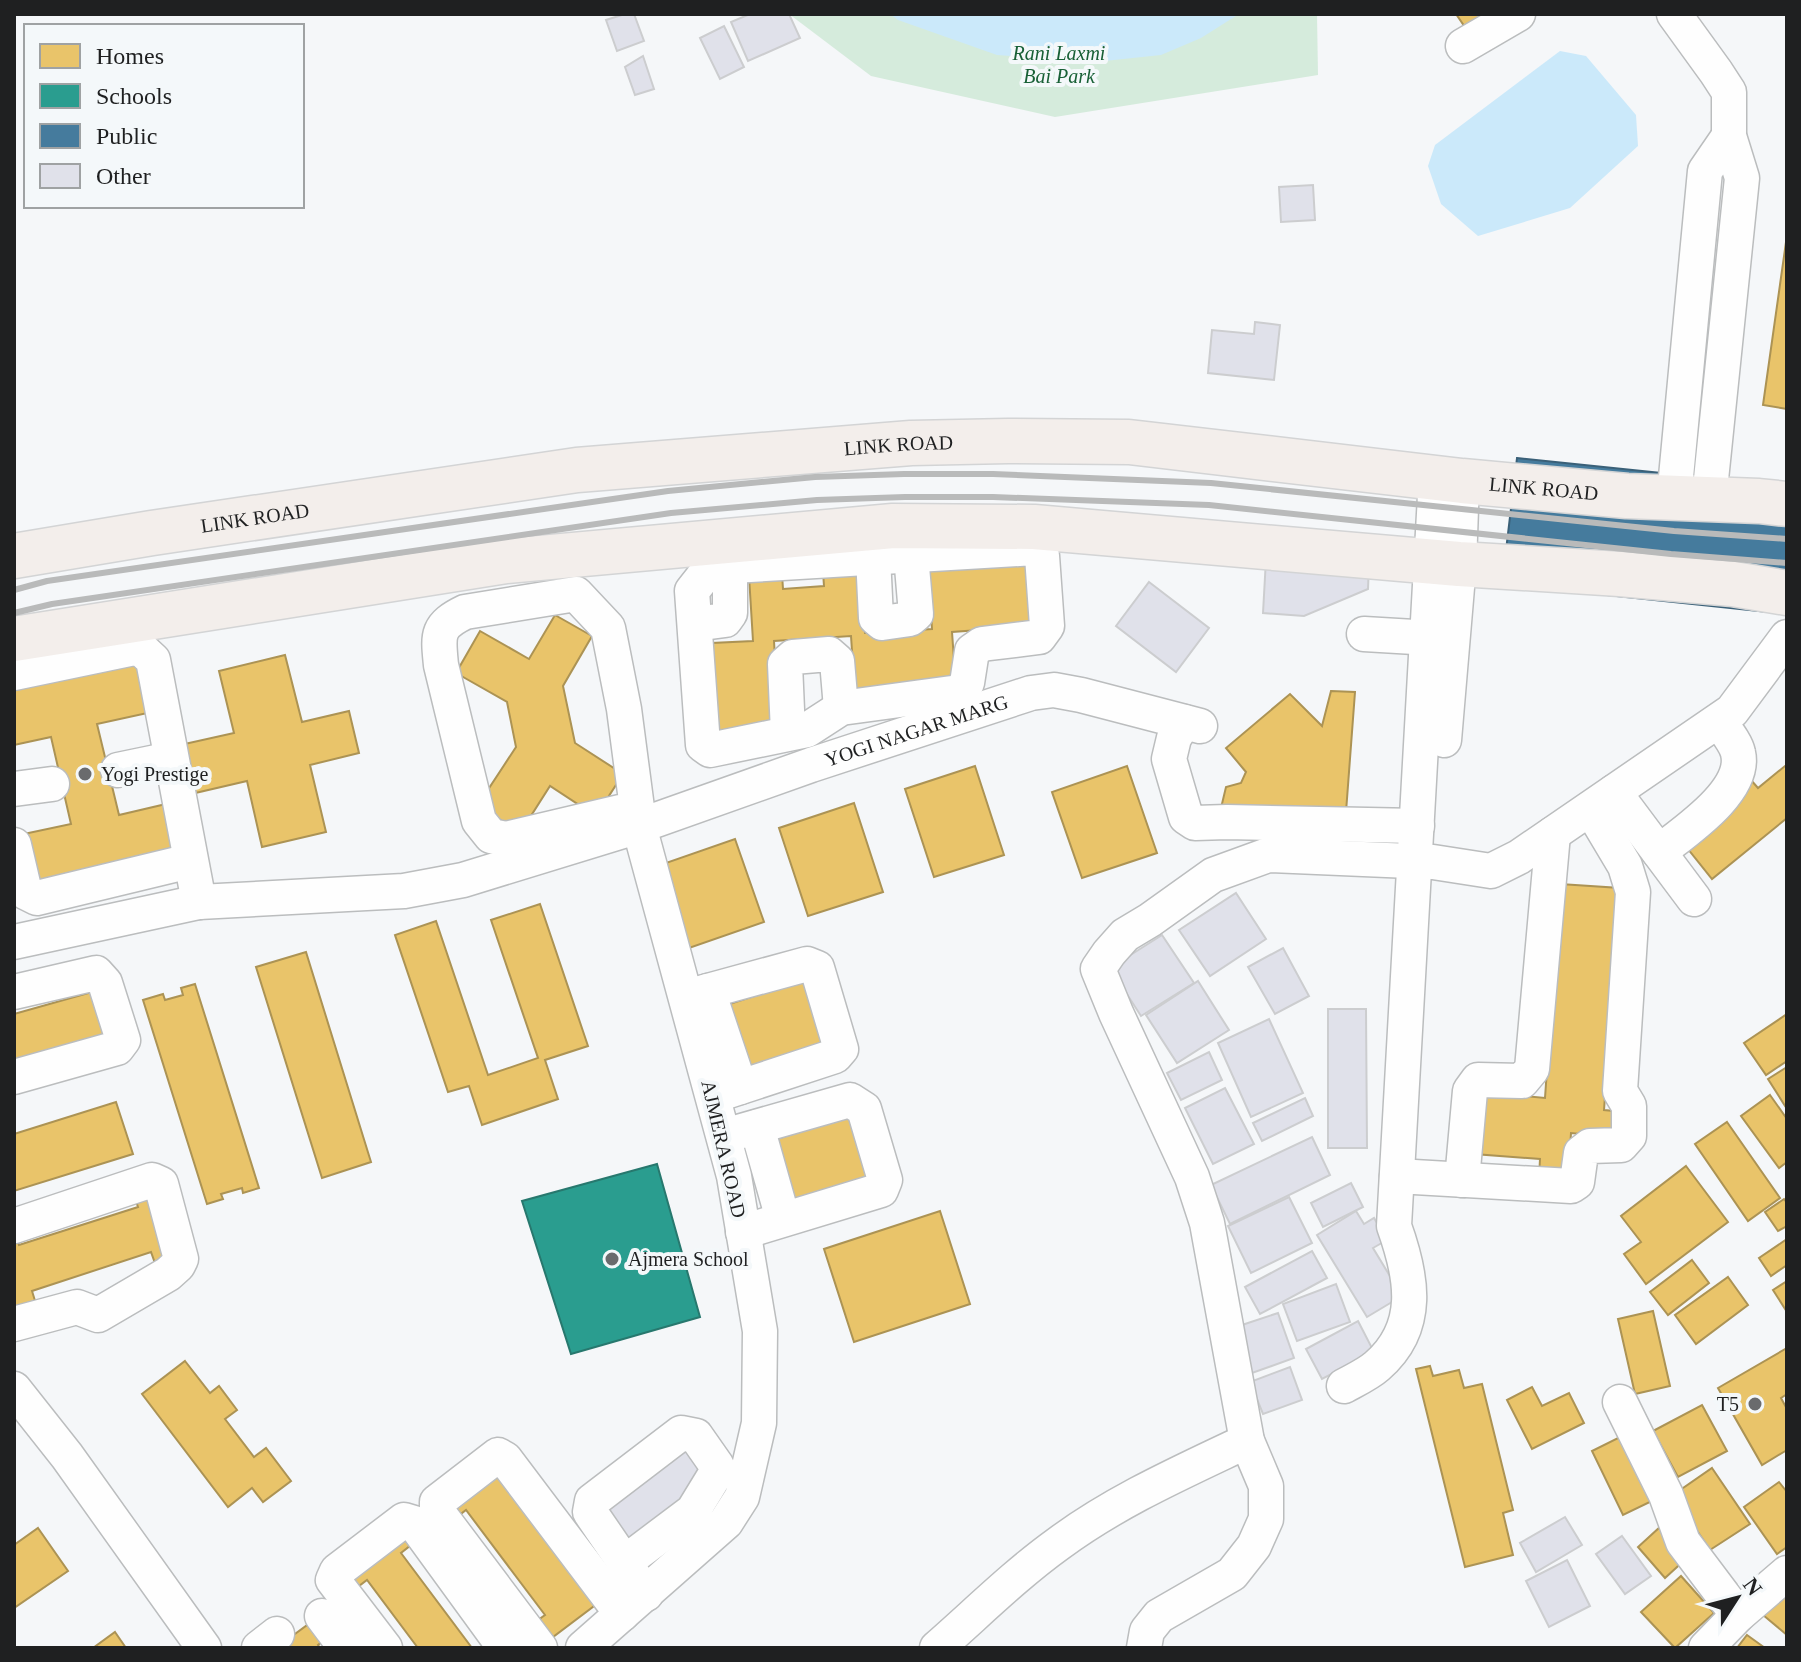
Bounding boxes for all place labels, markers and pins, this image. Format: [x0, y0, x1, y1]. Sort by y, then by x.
place label: Yogi Prestige [101, 763, 209, 786]
marker: Yogi Prestige [76, 765, 94, 783]
place label: Ajmera School [628, 1248, 749, 1271]
marker: Ajmera School [603, 1250, 621, 1268]
place label: T5 [1717, 1393, 1739, 1415]
marker: T5 [1746, 1395, 1764, 1413]

